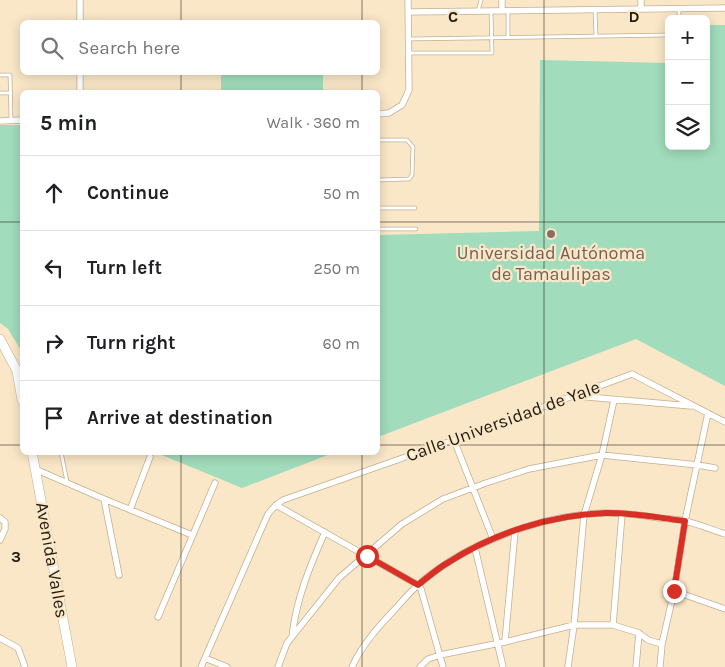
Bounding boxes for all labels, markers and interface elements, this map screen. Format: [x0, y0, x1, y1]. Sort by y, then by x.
text: C [448, 7, 458, 26]
text: D [629, 7, 640, 26]
map controls [665, 15, 710, 150]
button: + [665, 15, 710, 60]
search box [20, 20, 380, 75]
icon: search [38, 34, 66, 62]
text: Search here [78, 37, 180, 59]
button: − [665, 60, 710, 105]
button: layers [665, 105, 710, 150]
text: 5 min [40, 111, 97, 135]
text: Walk · 360 m [267, 113, 360, 132]
icon: ahead [40, 179, 68, 207]
text: Continue [87, 182, 169, 204]
text: 50 m [323, 184, 360, 203]
marker: Universidad Autónoma de Tamaulipas [545, 228, 557, 240]
place label: Universidad Autónoma de Tamaulipas [457, 242, 645, 285]
icon: left [40, 254, 68, 282]
text: Turn left [87, 257, 162, 279]
text: 250 m [313, 259, 360, 278]
icon: right [40, 329, 68, 357]
text: Turn right [87, 332, 176, 354]
text: 60 m [323, 334, 360, 353]
street label: Calle Universidad de Yale [403, 376, 603, 466]
icon: arrive [40, 404, 68, 432]
text: Arrive at destination [87, 407, 273, 429]
street label: Avenida Valles [31, 500, 73, 620]
route start [356, 545, 379, 568]
text: 3 [11, 547, 21, 566]
route end [663, 580, 686, 603]

